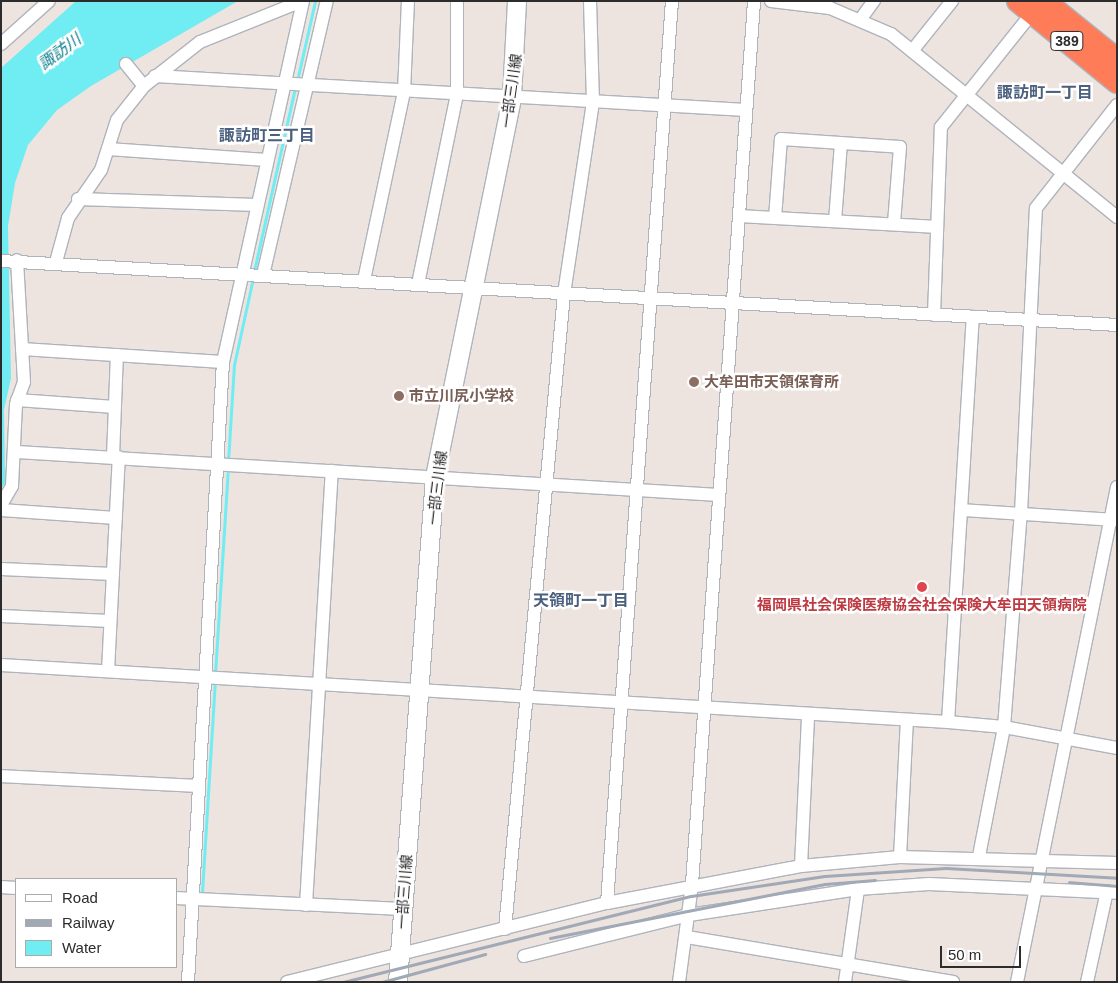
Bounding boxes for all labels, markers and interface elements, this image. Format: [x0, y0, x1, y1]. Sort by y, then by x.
road number: 389 [1050, 29, 1084, 52]
water label: 諏訪川 [35, 30, 85, 74]
street label: 一部三川線 [497, 53, 525, 129]
district label: 諏訪町一丁目 [997, 83, 1093, 103]
district label: 諏訪町三丁目 [219, 126, 315, 146]
place label: 大牟田市天領保育所 [704, 373, 839, 391]
marker: 大牟田市天領保育所 [688, 376, 700, 388]
place label: 市立川尻小学校 [409, 387, 514, 405]
marker: 市立川尻小学校 [393, 390, 405, 402]
street label: 一部三川線 [423, 450, 451, 526]
marker: 福岡県社会保険医療協会社会保険大牟田天領病院 [915, 580, 929, 594]
district label: 天領町一丁目 [533, 591, 629, 611]
place label: 福岡県社会保険医療協会社会保険大牟田天領病院 [757, 596, 1087, 614]
street label: 一部三川線 [392, 854, 416, 930]
legend [15, 878, 178, 968]
text: Road [62, 889, 98, 906]
text: Railway [62, 914, 115, 931]
scale bar [943, 936, 1024, 968]
text: Water [62, 939, 101, 956]
text: 50 m [948, 946, 981, 963]

